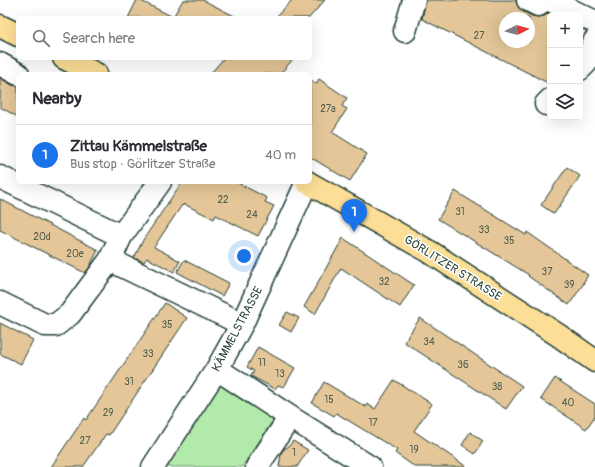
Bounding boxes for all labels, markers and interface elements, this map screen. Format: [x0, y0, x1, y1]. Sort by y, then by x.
north arrow [499, 12, 535, 48]
map controls [547, 12, 583, 120]
button: + [547, 12, 583, 48]
search box [16, 16, 312, 60]
icon: search [30, 27, 52, 49]
text: Search here [62, 29, 135, 48]
house number: 27 [474, 30, 485, 42]
button: − [547, 48, 583, 84]
button: layers [547, 84, 583, 120]
text: Nearby [32, 88, 81, 109]
house number: 27a [320, 103, 336, 115]
text: Zittau Kämmelstraße [70, 137, 207, 156]
text: 1 [42, 147, 48, 163]
text: 40 m [265, 147, 296, 163]
text: Bus stop · Görlitzer Straße [70, 156, 215, 172]
house number: 22 [217, 194, 229, 206]
pin: 1 [341, 199, 367, 232]
house number: 31 [455, 206, 465, 218]
house number: 24 [246, 209, 258, 221]
house number: 33 [478, 224, 490, 236]
house number: 20d [33, 231, 51, 243]
street label: GÖRLITZER STRASSE [401, 231, 505, 305]
house number: 35 [504, 235, 515, 247]
your location [234, 246, 254, 266]
house number: 20e [66, 248, 84, 260]
house number: 37 [542, 266, 553, 278]
house number: 32 [378, 276, 390, 288]
house number: 39 [564, 279, 574, 291]
street label: KÄMMELSTRASSE [208, 284, 266, 374]
house number: 35 [162, 319, 173, 331]
house number: 34 [423, 336, 435, 348]
house number: 33 [142, 348, 154, 360]
house number: 11 [258, 357, 266, 369]
house number: 36 [457, 359, 469, 371]
house number: 13 [275, 368, 285, 380]
house number: 31 [124, 376, 134, 388]
house number: 38 [492, 381, 502, 393]
house number: 15 [324, 394, 334, 406]
house number: 40 [562, 397, 574, 409]
house number: 29 [103, 407, 113, 419]
house number: 17 [368, 417, 378, 429]
house number: 27 [80, 435, 91, 447]
house number: 19 [409, 444, 419, 456]
house number: 1 [292, 447, 296, 459]

